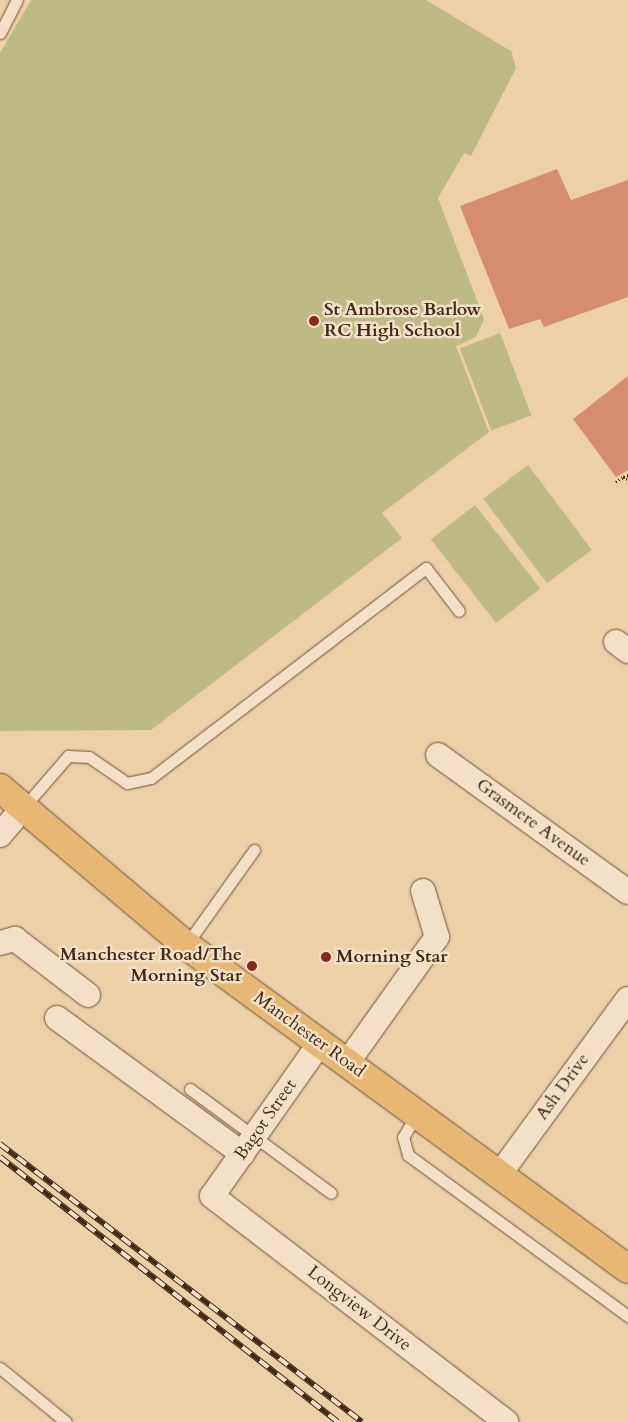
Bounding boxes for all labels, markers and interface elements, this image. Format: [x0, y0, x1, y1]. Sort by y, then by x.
place label: St Ambrose Barlow RC High School [324, 300, 481, 342]
marker: St Ambrose Barlow RC High School [308, 315, 320, 327]
street label: Grasmere Avenue [472, 774, 594, 872]
place label: Manchester Road/The Morning Star [60, 945, 242, 988]
place label: Morning Star [336, 946, 448, 968]
marker: Morning Star [320, 951, 332, 963]
marker: Manchester Road/The Morning Star [246, 960, 258, 972]
street label: Manchester Road [249, 987, 369, 1083]
street label: Ash Drive [532, 1049, 594, 1125]
street label: Bagot Street [230, 1075, 302, 1165]
street label: Longview Drive [303, 1262, 415, 1356]

